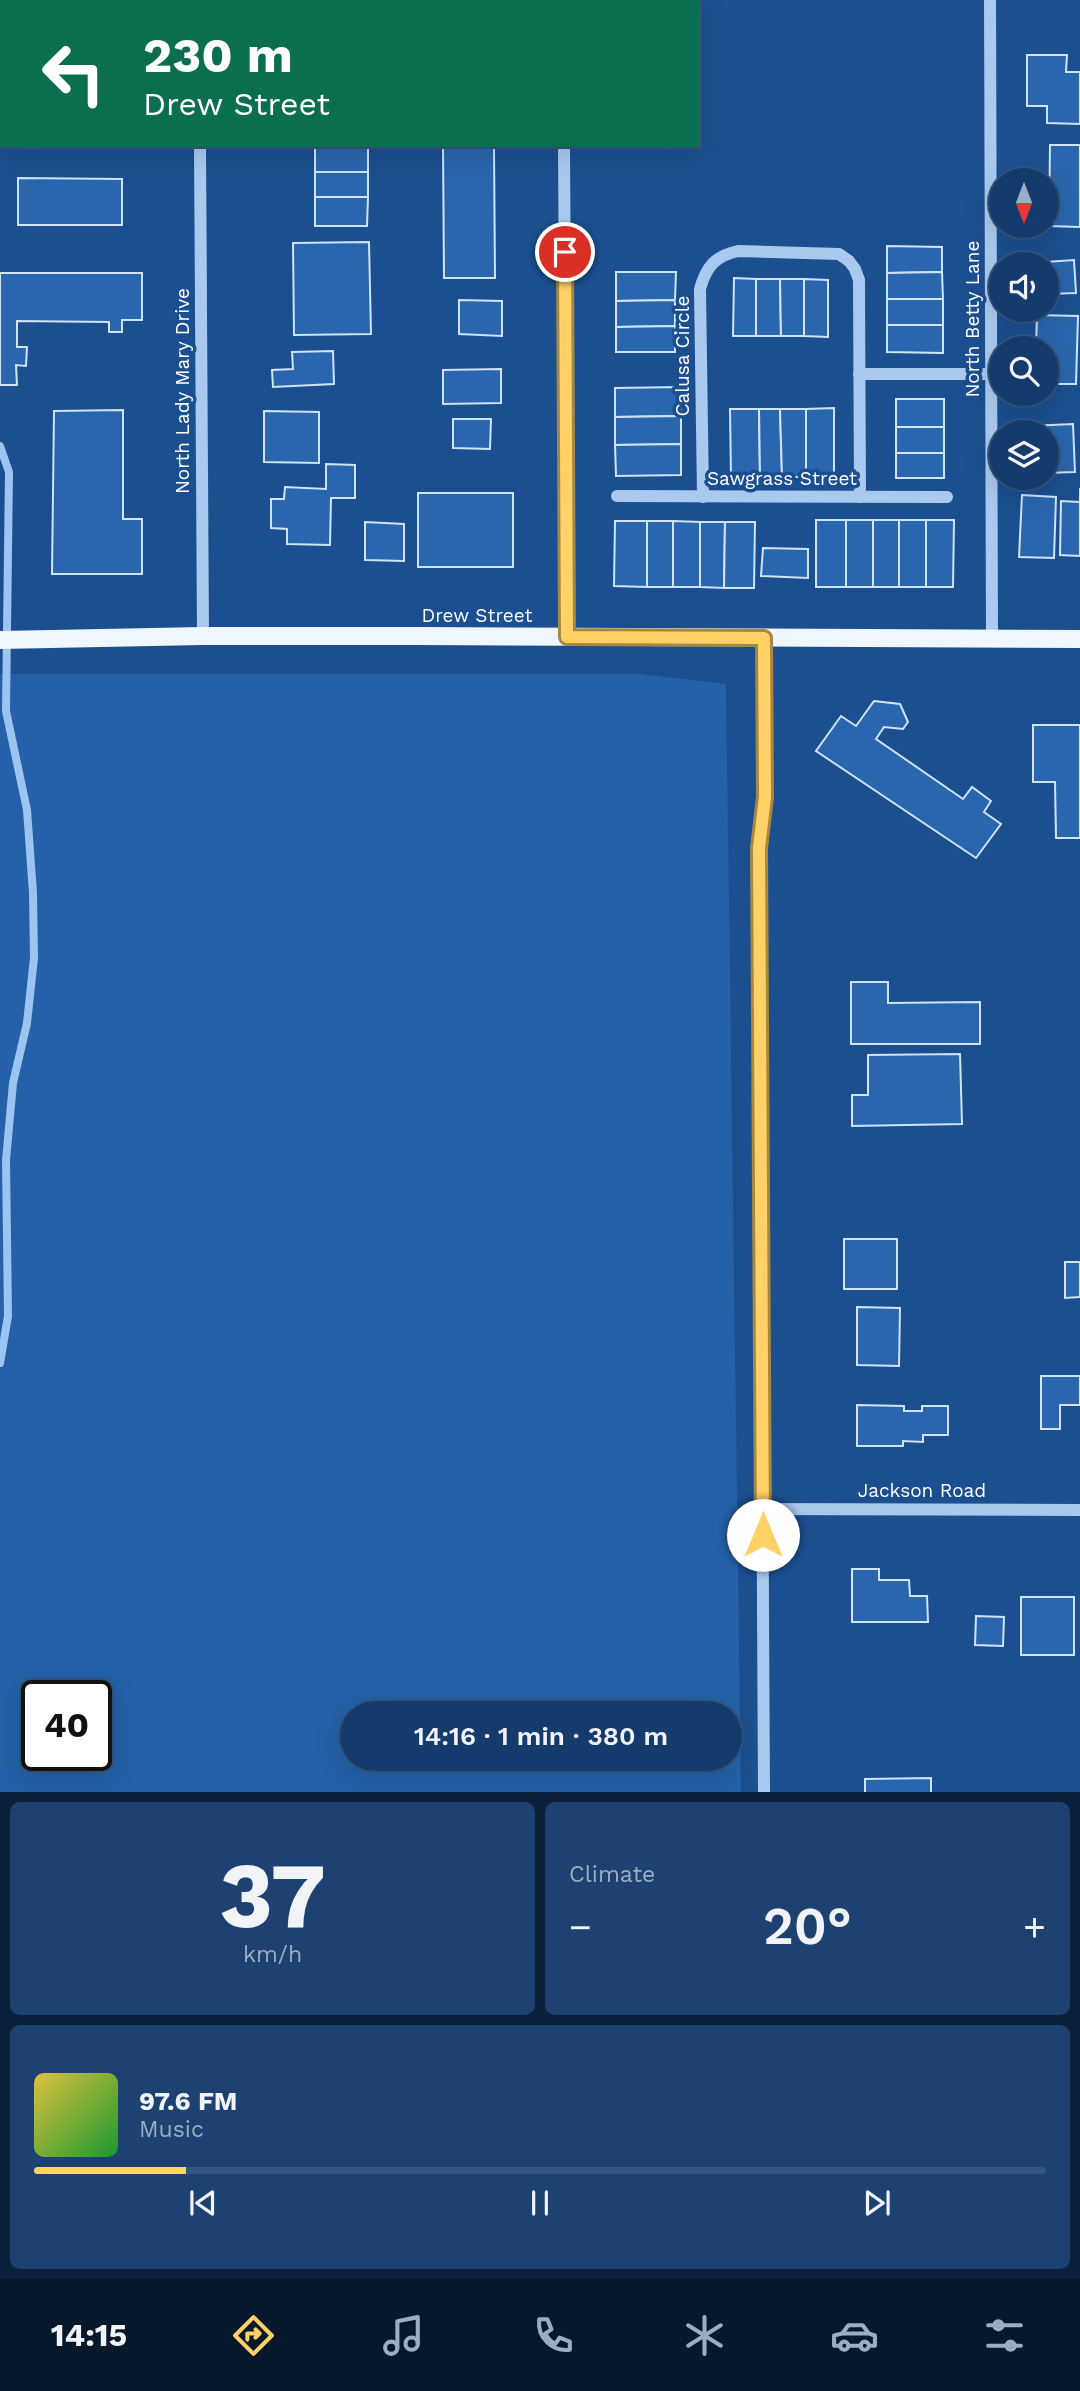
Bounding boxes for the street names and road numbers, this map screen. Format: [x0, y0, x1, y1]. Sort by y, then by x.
street label: North Betty Lane [961, 240, 984, 398]
street label: North Lady Mary Drive [171, 288, 194, 494]
street label: Calusa Circle [671, 295, 694, 417]
street label: Sawgrass Street [707, 467, 857, 490]
street label: Drew Street [422, 604, 532, 627]
street label: Jackson Road [858, 1479, 986, 1502]

